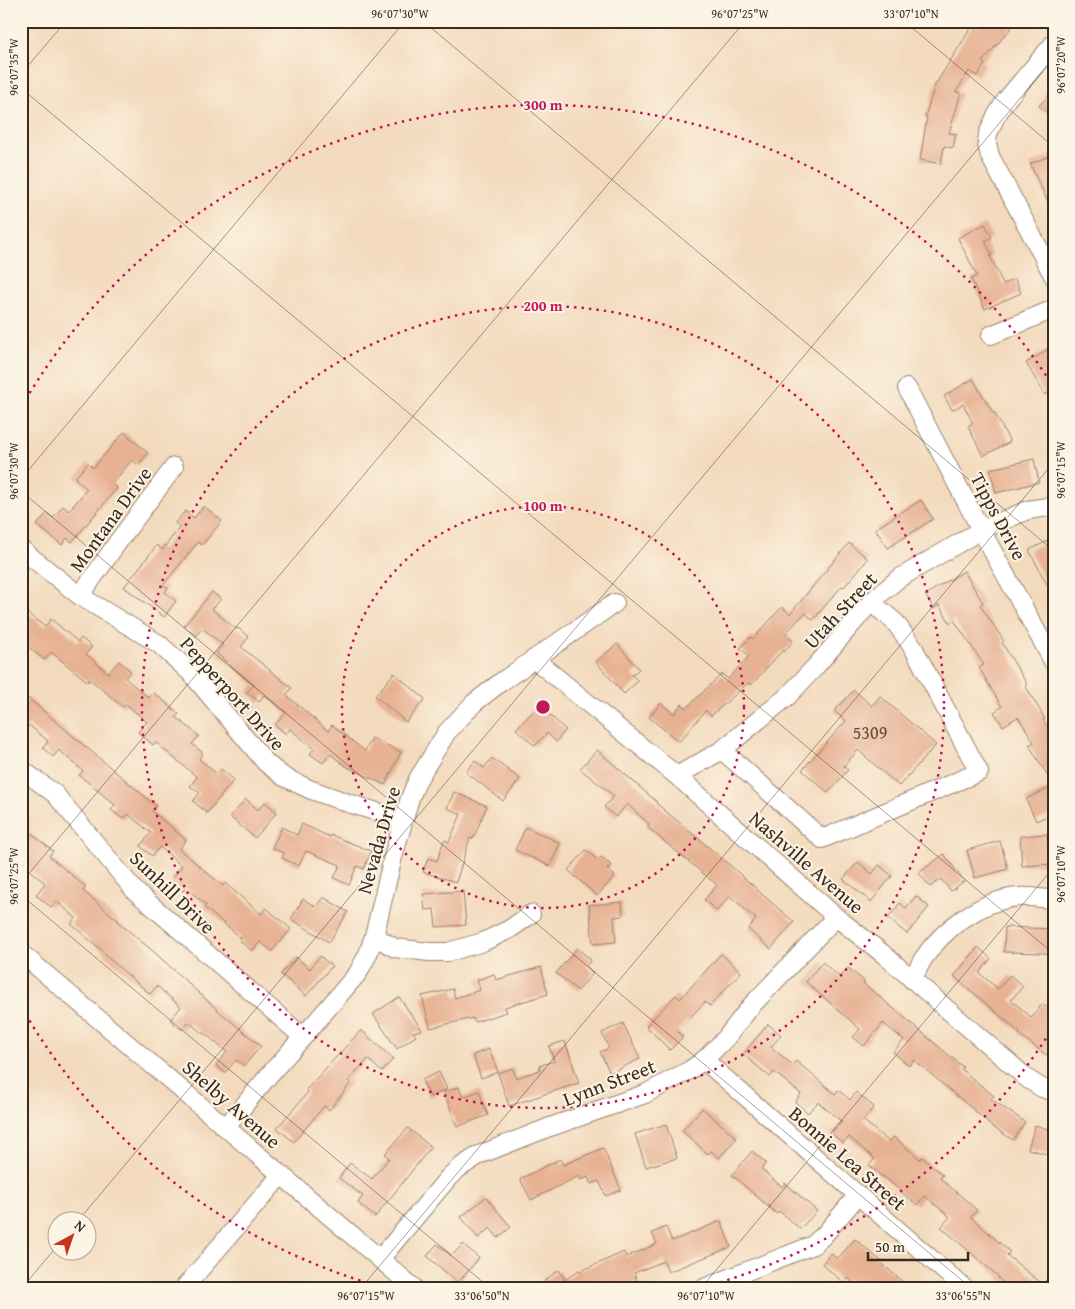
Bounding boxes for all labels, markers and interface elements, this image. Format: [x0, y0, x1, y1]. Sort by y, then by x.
text: 96°07'30"W [371, 5, 430, 22]
text: 96°07'25"W [711, 5, 770, 22]
text: 33°07'10"N [883, 5, 939, 22]
text: 96°07'20"W [1052, 35, 1069, 94]
text: 96°07'35"W [5, 37, 22, 96]
text: 300 m [523, 94, 563, 115]
text: 200 m [523, 295, 563, 316]
text: 96°07'15"W [1052, 440, 1069, 499]
text: 96°07'30"W [5, 441, 22, 500]
street label: Montana Drive [62, 460, 158, 578]
street label: Tipps Drive [964, 467, 1034, 565]
text: 100 m [523, 495, 563, 516]
street label: Utah Street [797, 565, 883, 655]
street label: Pepperport Drive [174, 629, 292, 757]
centre of rings [534, 698, 552, 716]
house number: 5309 [853, 719, 887, 746]
street label: Nevada Drive [349, 783, 407, 897]
street label: Nashville Avenue [743, 804, 871, 920]
street label: Sunhill Drive [124, 844, 222, 940]
text: 96°07'10"W [1052, 844, 1069, 903]
text: 96°07'25"W [5, 846, 22, 905]
street label: Lynn Street [558, 1051, 660, 1113]
street label: Shelby Avenue [176, 1053, 288, 1155]
street label: Bonnie Lea Street [783, 1099, 913, 1217]
north arrow [48, 1212, 98, 1262]
text: N [70, 1215, 91, 1237]
scale bar [868, 1229, 968, 1261]
text: 50 m [875, 1236, 906, 1257]
text: 96°07'15"W [337, 1287, 396, 1304]
text: 33°06'50"N [454, 1287, 510, 1304]
text: 96°07'10"W [677, 1287, 736, 1304]
text: 33°06'55"N [935, 1287, 991, 1304]

